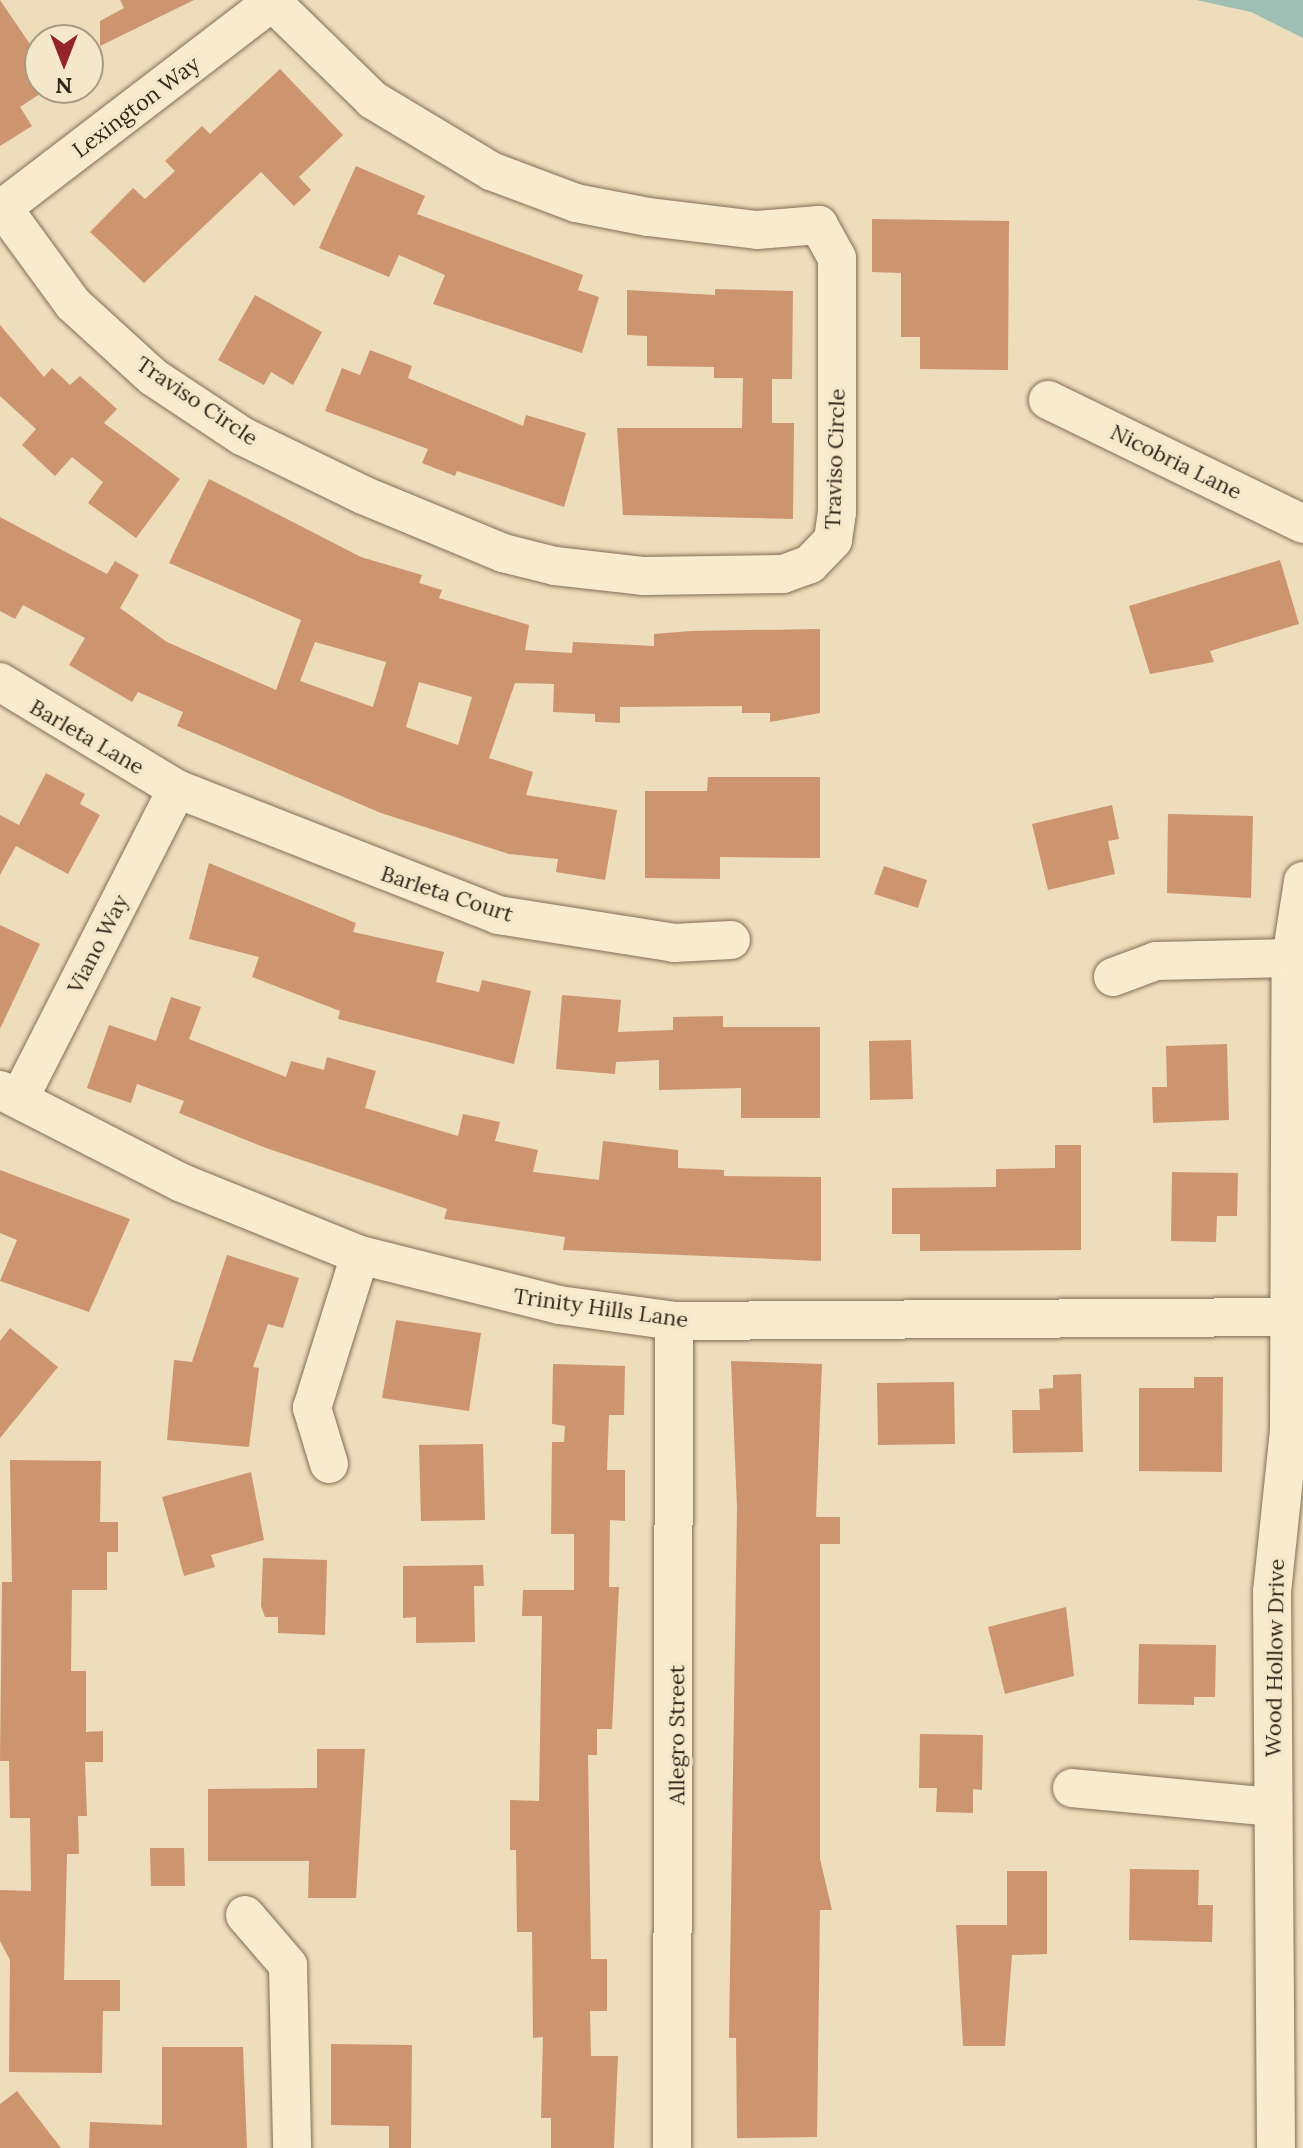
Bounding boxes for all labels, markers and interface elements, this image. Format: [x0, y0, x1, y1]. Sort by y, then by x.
north arrow [24, 24, 104, 104]
street label: Lexington Way [67, 51, 205, 163]
text: N [56, 72, 73, 100]
street label: Traviso Circle [131, 351, 263, 451]
street label: Traviso Circle [819, 388, 851, 530]
street label: Nicobria Lane [1106, 419, 1246, 505]
street label: Barleta Lane [25, 694, 149, 780]
street label: Barleta Court [378, 860, 516, 928]
street label: Viano Way [62, 890, 134, 998]
street label: Trinity Hills Lane [512, 1283, 690, 1333]
street label: Wood Hollow Drive [1260, 1559, 1290, 1757]
street label: Allegro Street [664, 1665, 690, 1805]

